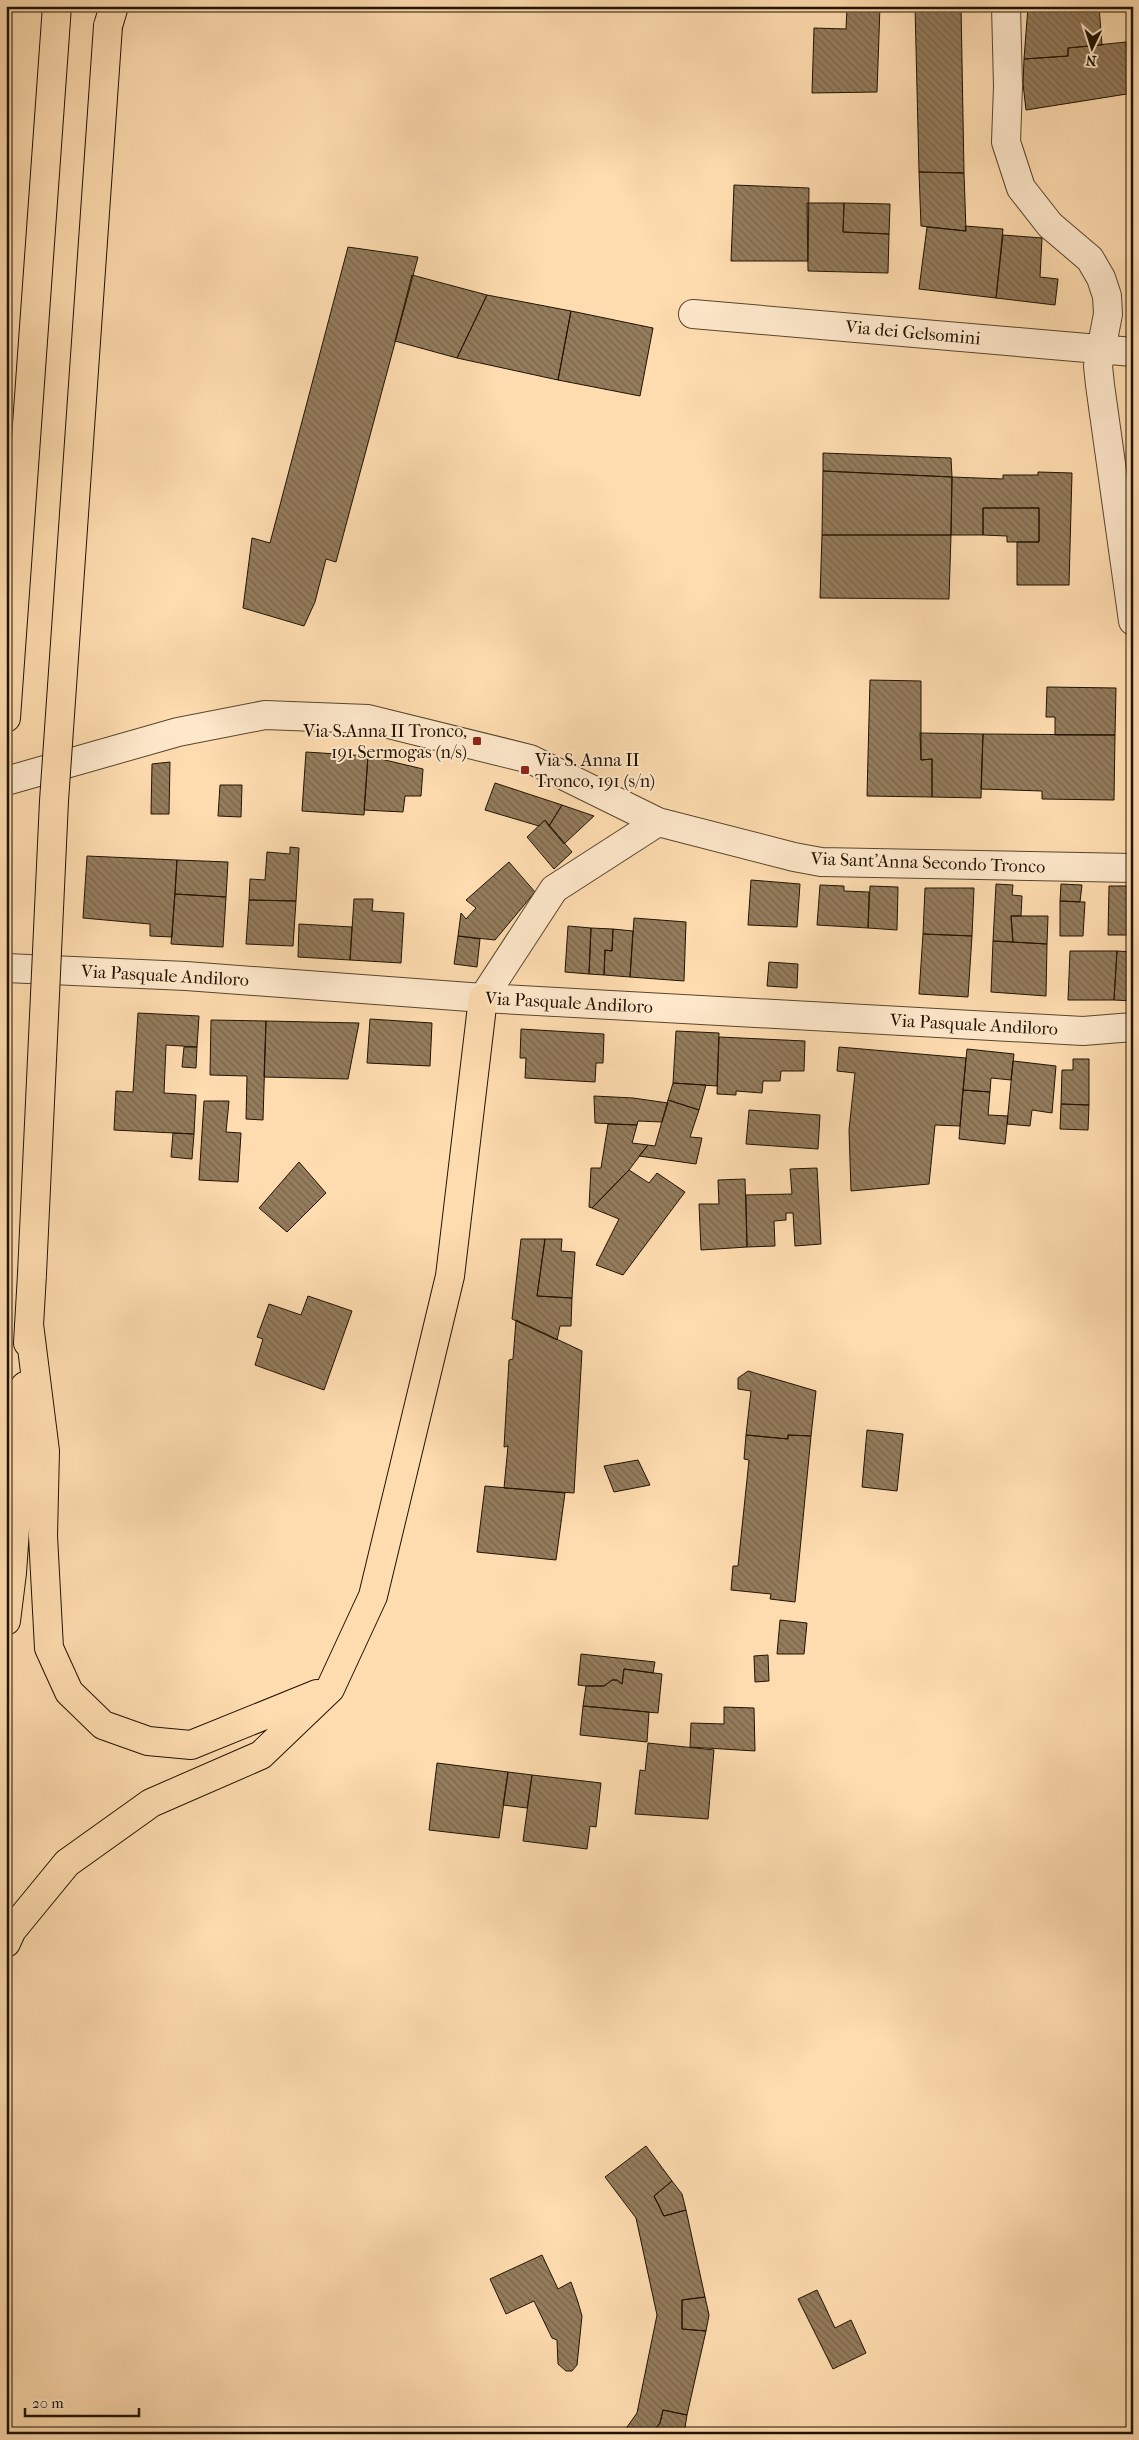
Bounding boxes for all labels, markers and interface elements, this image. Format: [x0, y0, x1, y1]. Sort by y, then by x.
north arrow [1066, 22, 1116, 72]
text: N [1085, 52, 1097, 69]
street label: Via dei Gelsomini [844, 317, 982, 349]
place label: Via S.Anna II Tronco, 191 Sermogas (n/s) [302, 721, 467, 763]
marker: Via S.Anna II Tronco, 191 Sermogas (n/s) [471, 735, 483, 747]
place label: Via S. Anna II Tronco, 191 (s/n) [534, 750, 655, 792]
marker: Via S. Anna II Tronco, 191 (s/n) [519, 764, 531, 776]
street label: Via Sant'Anna Secondo Tronco [809, 848, 1046, 878]
street label: Via Pasquale Andiloro [80, 961, 249, 991]
street label: Via Pasquale Andiloro [484, 988, 653, 1018]
street label: Via Pasquale Andiloro [889, 1010, 1058, 1040]
scale bar [25, 2385, 139, 2417]
text: 20 m [32, 2394, 64, 2412]

